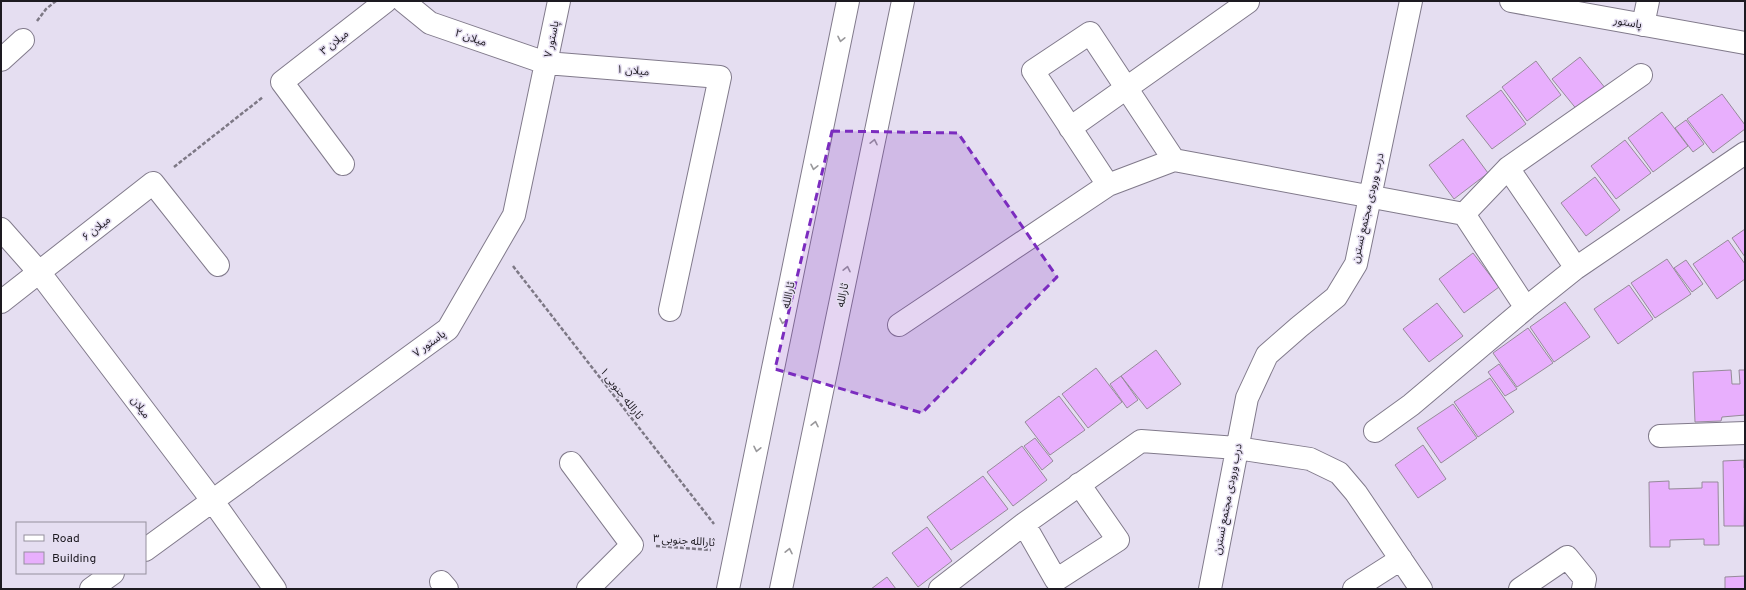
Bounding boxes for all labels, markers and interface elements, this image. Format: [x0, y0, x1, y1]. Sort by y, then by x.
street label: پاستور [1612, 13, 1643, 32]
street label: پاستور ۷ [541, 19, 563, 59]
street label: میلان ۲ [453, 26, 489, 50]
street label: میلان ۳ [317, 27, 352, 58]
one-way arrow [837, 36, 845, 42]
street label: میلان ۱ [616, 63, 650, 79]
one-way arrow [869, 138, 877, 145]
street label: درب ورودی مجتمع نسترن [1348, 152, 1387, 265]
one-way arrow [811, 163, 819, 170]
street label: میلان ۶ [79, 213, 114, 244]
one-way arrow [843, 266, 851, 272]
street label: ثاراالله [779, 281, 799, 310]
street label: ثارالله [834, 282, 852, 309]
one-way arrow [779, 318, 787, 324]
street label: پاستور ۷ [410, 327, 449, 361]
street label: ثارالله جنوبی ۱ [597, 365, 646, 422]
street label: میلان [127, 394, 153, 422]
one-way arrow [811, 420, 819, 427]
street label: درب ورودی مجتمع نسترن [1210, 442, 1246, 556]
one-way arrow [753, 446, 761, 452]
legend [16, 522, 146, 574]
text: Road [52, 531, 80, 547]
street label: ثارالله جنوبی ۳ [652, 532, 716, 550]
one-way arrow [784, 548, 792, 554]
text: Building [52, 551, 96, 567]

